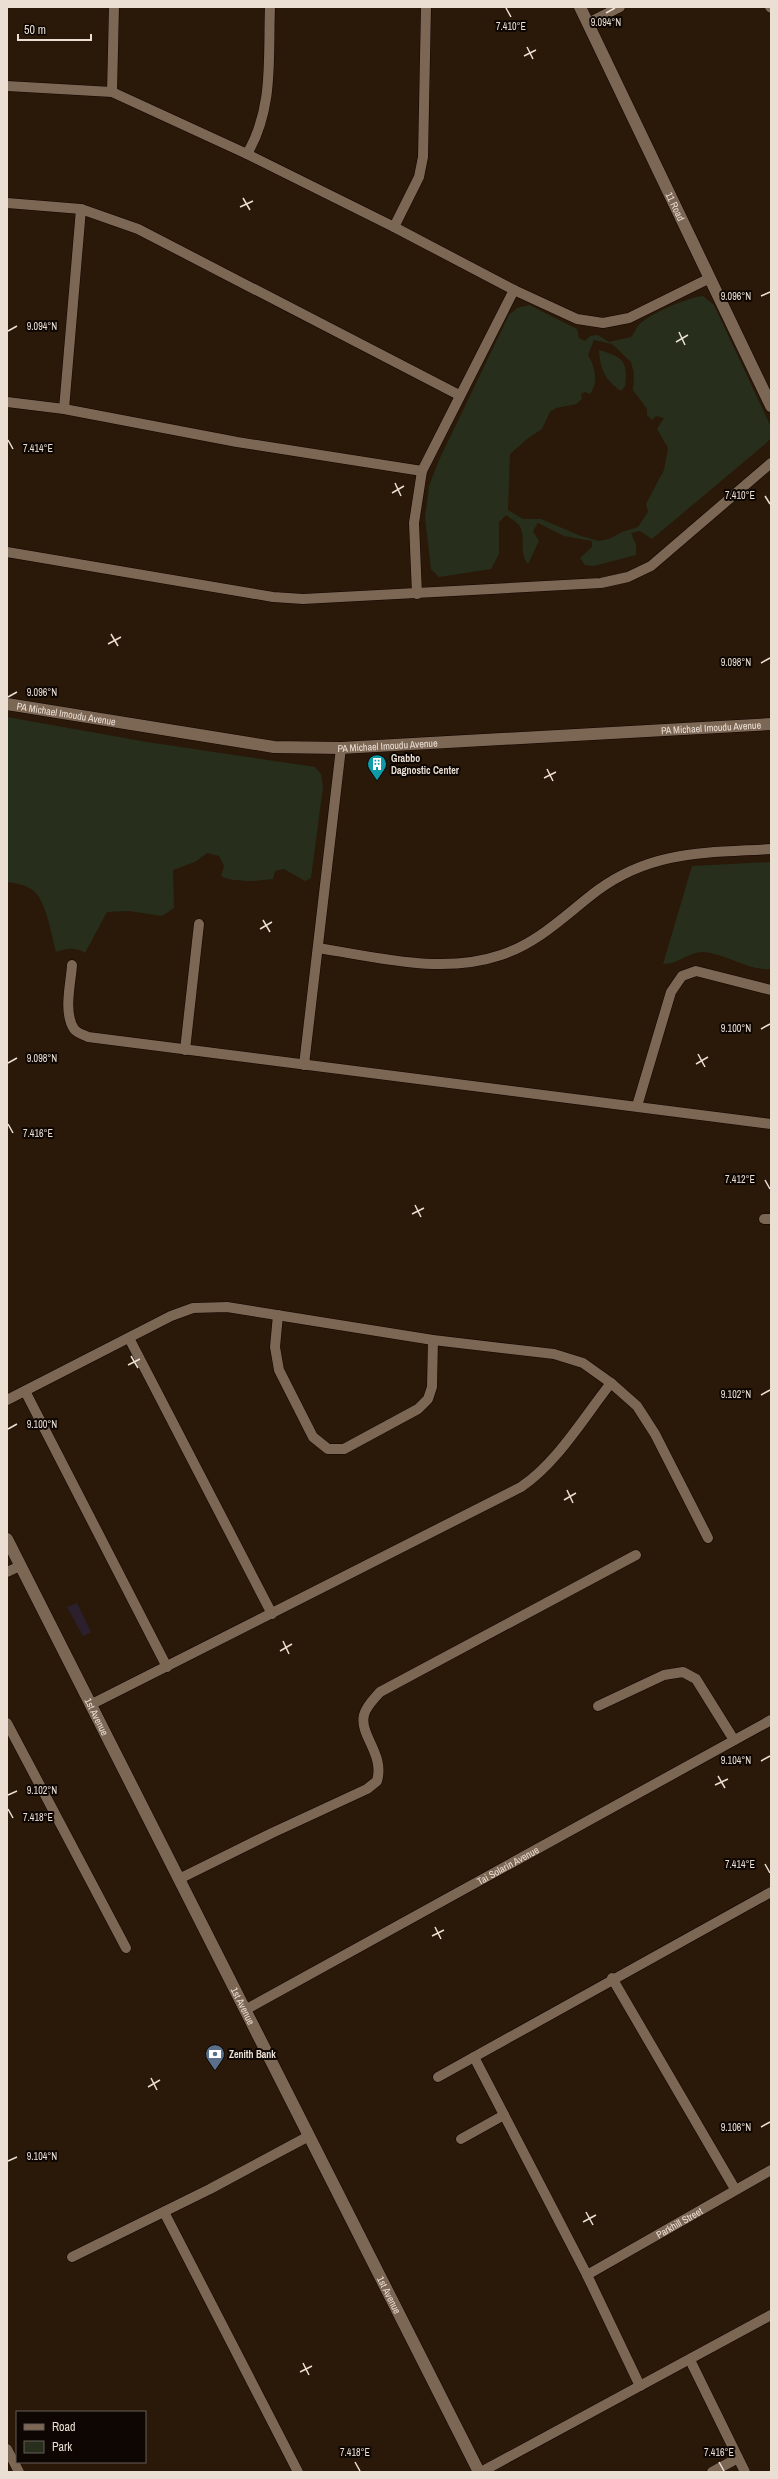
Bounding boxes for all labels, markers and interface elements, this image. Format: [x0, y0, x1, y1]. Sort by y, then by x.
scale bar [18, 16, 91, 42]
text: 9.094°N [591, 16, 621, 29]
text: 7.410°E [496, 20, 526, 33]
text: 50 m [24, 22, 46, 38]
street label: 11 Road [663, 190, 688, 223]
text: 9.096°N [721, 290, 751, 303]
text: 9.094°N [27, 320, 57, 333]
text: 7.414°E [23, 442, 53, 455]
text: 7.410°E [725, 489, 755, 502]
text: 9.098°N [721, 656, 751, 669]
text: 9.096°N [27, 686, 57, 699]
street label: PA Michael Imoudu Avenue [16, 699, 117, 728]
street label: PA Michael Imoudu Avenue [661, 718, 762, 737]
street label: PA Michael Imoudu Avenue [337, 736, 438, 755]
place label: Grabbo Dagnostic Center [391, 752, 460, 777]
building icon: Grabbo Dagnostic Center [366, 753, 388, 781]
text: 9.100°N [721, 1022, 751, 1035]
text: 9.098°N [27, 1052, 57, 1065]
text: 7.416°E [23, 1127, 53, 1140]
text: 7.412°E [725, 1173, 755, 1186]
text: 9.102°N [721, 1388, 751, 1401]
text: 9.100°N [27, 1418, 57, 1431]
street label: 1st Avenue [82, 1696, 112, 1738]
text: 9.104°N [721, 1754, 751, 1767]
text: 9.102°N [27, 1784, 57, 1797]
text: 7.418°E [23, 1811, 53, 1824]
street label: Tai Solarin Avenue [474, 1843, 541, 1887]
text: 7.414°E [725, 1858, 755, 1871]
street label: 1st Avenue [228, 1985, 258, 2027]
bank icon: Zenith Bank [204, 2043, 226, 2071]
place label: Zenith Bank [229, 2048, 276, 2061]
text: 9.106°N [721, 2121, 751, 2134]
text: 9.104°N [27, 2150, 57, 2163]
street label: Parkhill Street [653, 2204, 705, 2241]
street label: 1st Avenue [374, 2274, 404, 2316]
legend [16, 2411, 146, 2463]
text: Road [52, 2419, 76, 2435]
text: Park [52, 2439, 72, 2455]
text: 7.418°E [340, 2446, 370, 2459]
text: 7.416°E [704, 2446, 734, 2459]

